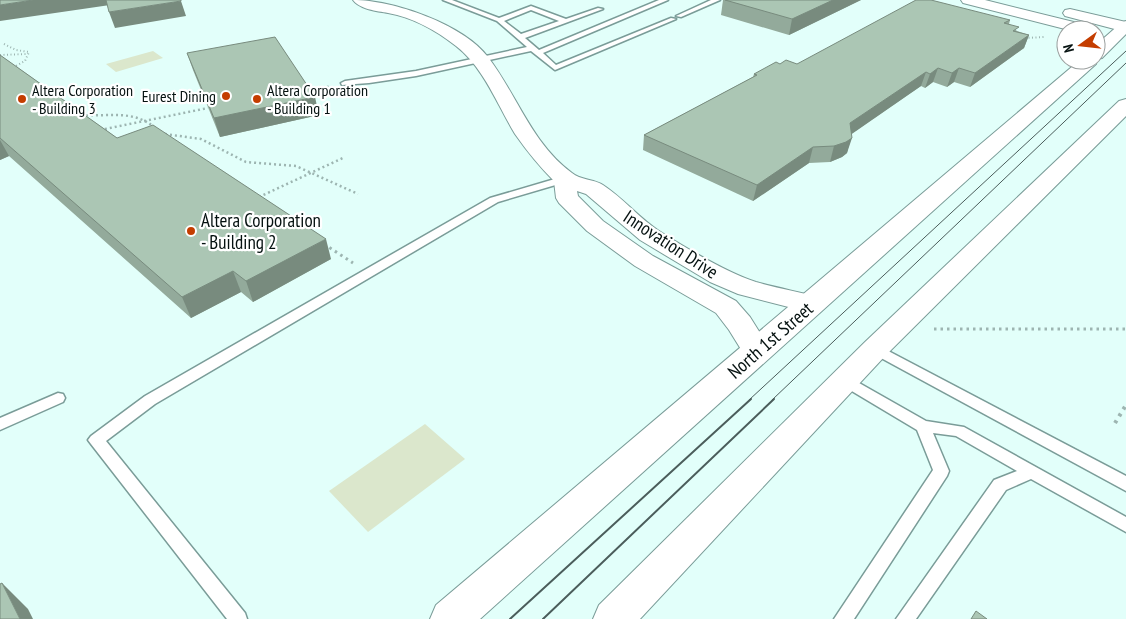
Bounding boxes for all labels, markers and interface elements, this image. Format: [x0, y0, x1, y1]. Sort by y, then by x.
north arrow [1056, 20, 1106, 70]
text: N [1059, 42, 1078, 54]
place label: Altera Corporation - Building 3 [32, 80, 133, 118]
place label: Altera Corporation - Building 1 [267, 80, 368, 118]
place label: Eurest Dining [142, 86, 216, 106]
marker: Eurest Dining [220, 90, 232, 102]
marker: Altera Corporation - Building 3 [16, 93, 28, 105]
marker: Altera Corporation - Building 1 [251, 93, 263, 105]
street label: Innovation Drive [619, 204, 723, 284]
place label: Altera Corporation - Building 2 [201, 208, 321, 254]
marker: Altera Corporation - Building 2 [185, 225, 197, 237]
street label: North 1st Street [722, 296, 818, 384]

